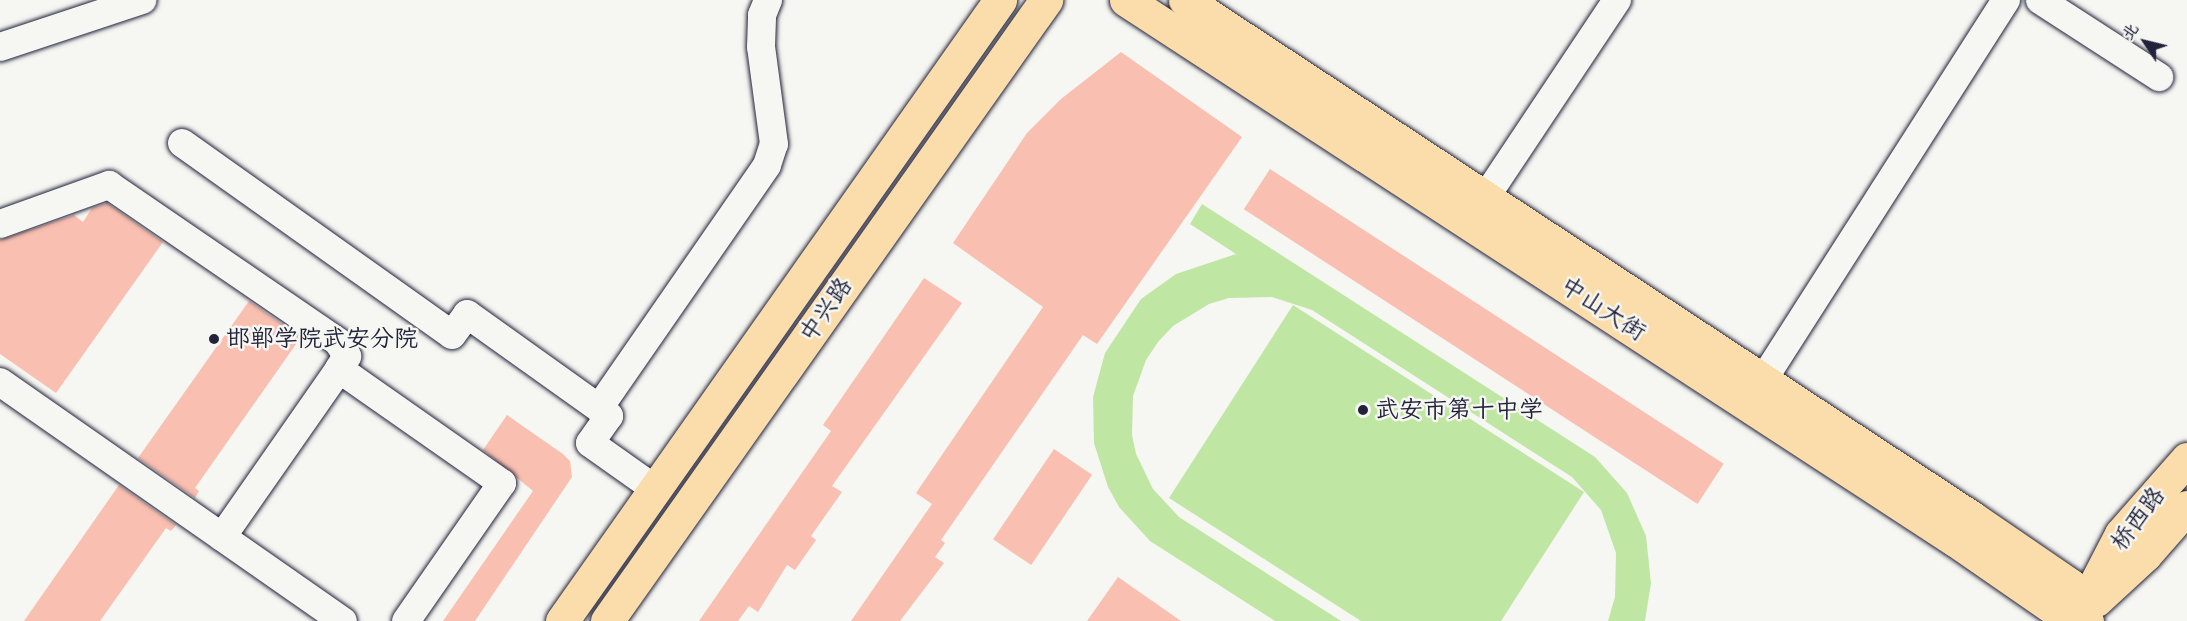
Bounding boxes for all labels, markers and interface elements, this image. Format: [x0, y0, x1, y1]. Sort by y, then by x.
north arrow [2115, 12, 2175, 72]
text: 北 [2117, 19, 2143, 44]
street label: 中山大街 [1555, 271, 1651, 347]
street label: 中兴路 [794, 272, 858, 348]
place label: 邯郸学院武安分院 [226, 325, 418, 353]
marker: 邯郸学院武安分院 [207, 332, 221, 346]
place label: 武安市第十中学 [1375, 396, 1543, 424]
marker: 武安市第十中学 [1356, 403, 1370, 417]
street label: 桥西路 [2105, 482, 2171, 556]

